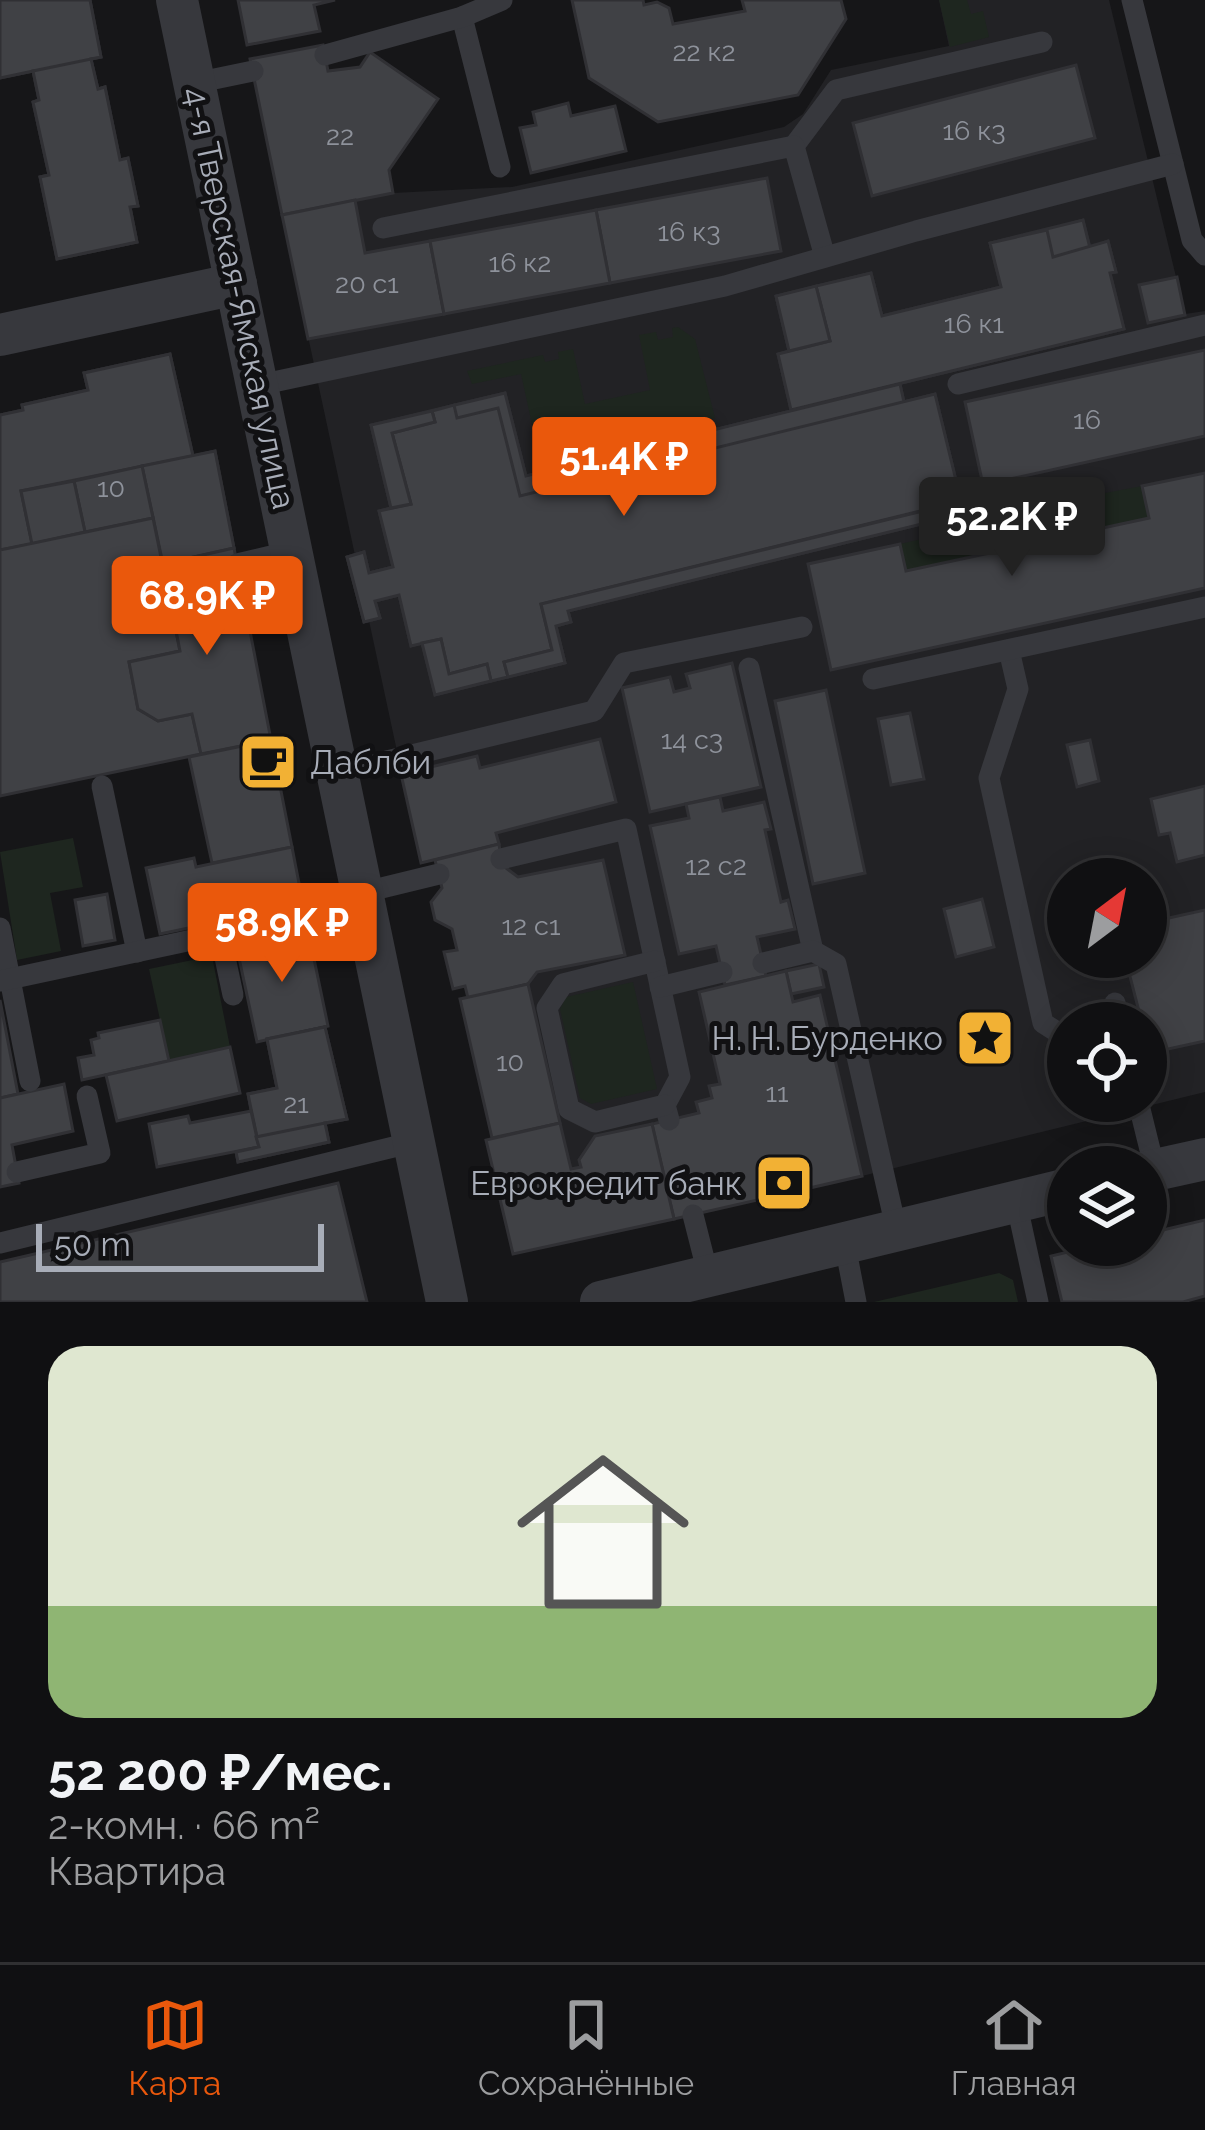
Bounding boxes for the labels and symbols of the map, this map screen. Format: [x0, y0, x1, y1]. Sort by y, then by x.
house number: 22 к2 [672, 36, 736, 67]
street label: 4-я Тверская-Ямская улица [176, 83, 304, 513]
house number: 16 к3 [942, 115, 1006, 146]
house number: 22 [326, 120, 354, 151]
house number: 16 к3 [657, 216, 721, 247]
house number: 16 к2 [489, 247, 551, 278]
house number: 20 с1 [335, 268, 399, 299]
house number: 16 к1 [944, 308, 1004, 339]
house number: 16 [1073, 404, 1101, 435]
pin: 51.4K ₽ [513, 417, 735, 519]
house number: 10 [97, 472, 125, 503]
pin: 52.2K ₽ [901, 477, 1123, 579]
pin: 68.9K ₽ [96, 556, 318, 658]
house number: 14 с3 [661, 724, 723, 755]
cafe icon: Даблби [237, 731, 299, 793]
place label: Даблби [310, 743, 431, 782]
house number: 12 с2 [685, 850, 747, 881]
north arrow [1047, 858, 1167, 978]
pin: 58.9K ₽ [171, 883, 393, 985]
house number: 12 с1 [502, 910, 560, 941]
place icon: Н. Н. Бурденко [954, 1007, 1016, 1069]
place label: Н. Н. Бурденко [712, 1019, 943, 1058]
house number: 10 [496, 1046, 524, 1077]
house number: 11 [765, 1077, 789, 1108]
house number: 21 [283, 1088, 309, 1119]
bank icon: Еврокредит банк [753, 1152, 815, 1214]
place label: Еврокредит банк [470, 1164, 742, 1203]
scale bar [36, 1218, 324, 1271]

